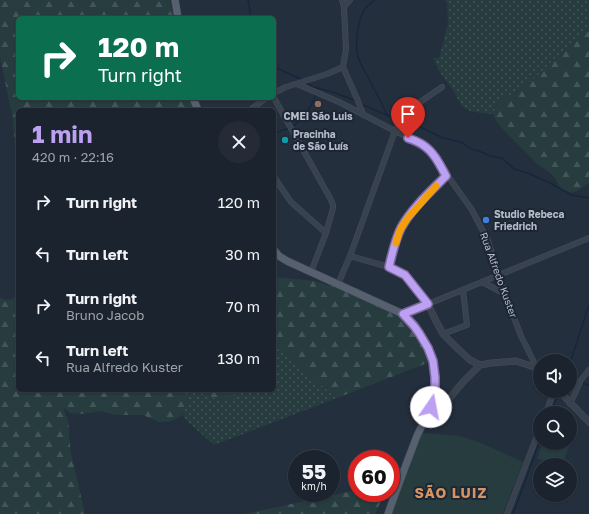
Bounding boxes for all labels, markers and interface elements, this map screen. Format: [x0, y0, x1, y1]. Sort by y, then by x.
text: 120 m [98, 30, 179, 63]
icon: right [32, 32, 84, 84]
text: Turn right [98, 64, 182, 86]
pin [391, 97, 425, 138]
marker: CMEI São Luis [313, 99, 323, 109]
icon: arrive [397, 103, 419, 125]
place label: CMEI São Luis [283, 110, 353, 122]
text: 1 min [32, 119, 92, 148]
button: close [218, 121, 260, 163]
place label: Pracinha de São Luís [293, 128, 349, 152]
marker: Pracinha de São Luís [280, 135, 290, 145]
text: 420 m · 22:16 [32, 149, 114, 165]
icon: right [32, 191, 54, 213]
text: Turn right [66, 193, 137, 211]
text: 120 m [218, 193, 260, 211]
place label: Studio Rebeca Friedrich [494, 208, 564, 232]
marker: Studio Rebeca Friedrich [481, 215, 491, 225]
street label: Rua Alfredo Kuster [478, 231, 520, 319]
icon: left [32, 243, 54, 265]
text: Turn left [66, 245, 128, 263]
text: 30 m [225, 245, 260, 263]
text: Turn right [66, 289, 137, 307]
icon: right [32, 295, 54, 317]
text: 70 m [226, 297, 260, 315]
text: Bruno Jacob [66, 307, 144, 323]
text: Turn left [66, 341, 128, 359]
icon: left [32, 347, 54, 369]
text: 130 m [218, 349, 260, 367]
map controls [533, 354, 577, 502]
button: sound [533, 354, 577, 398]
text: Rua Alfredo Kuster [66, 359, 183, 375]
position arrow [410, 386, 452, 428]
button: search [533, 406, 577, 450]
speed limit sign: 60 [348, 450, 400, 502]
button: layers [533, 458, 577, 502]
text: 55 [302, 459, 326, 483]
text: km/h [301, 480, 327, 492]
district label: SÃO LUIZ [415, 484, 487, 501]

